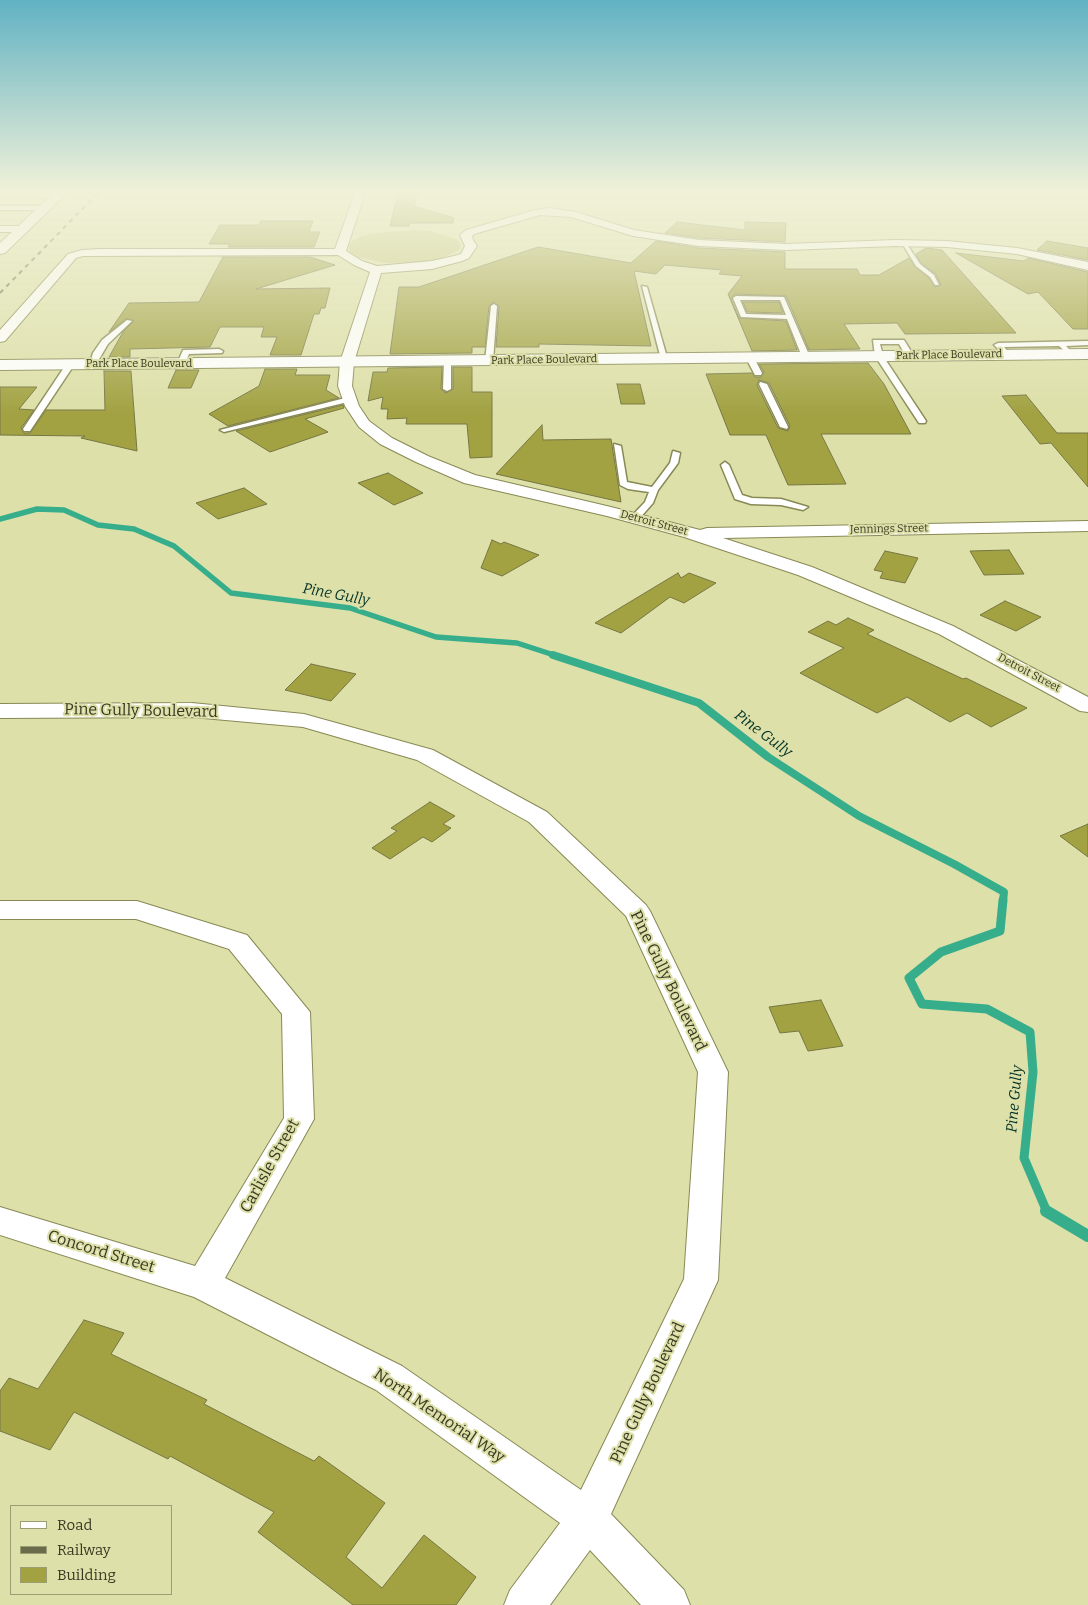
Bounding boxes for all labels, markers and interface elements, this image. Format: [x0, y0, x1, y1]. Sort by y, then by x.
street label: Park Place Boulevard [896, 347, 1002, 363]
street label: Park Place Boulevard [491, 352, 597, 368]
street label: Park Place Boulevard [86, 357, 192, 371]
street label: Detroit Street [619, 508, 689, 538]
street label: Jennings Street [850, 522, 928, 536]
water label: Pine Gully [301, 580, 371, 610]
street label: Detroit Street [995, 651, 1063, 695]
street label: Pine Gully Boulevard [64, 700, 218, 722]
water label: Pine Gully [731, 706, 795, 762]
street label: Pine Gully Boulevard [626, 908, 710, 1054]
water label: Pine Gully [1003, 1065, 1027, 1133]
street label: Carlisle Street [236, 1116, 304, 1216]
street label: Concord Street [45, 1227, 157, 1277]
street label: Pine Gully Boulevard [607, 1319, 689, 1467]
street label: North Memorial Way [370, 1365, 508, 1467]
legend [10, 1505, 172, 1595]
text: Road [57, 1516, 92, 1534]
text: Railway [57, 1541, 111, 1559]
text: Building [57, 1566, 116, 1584]

